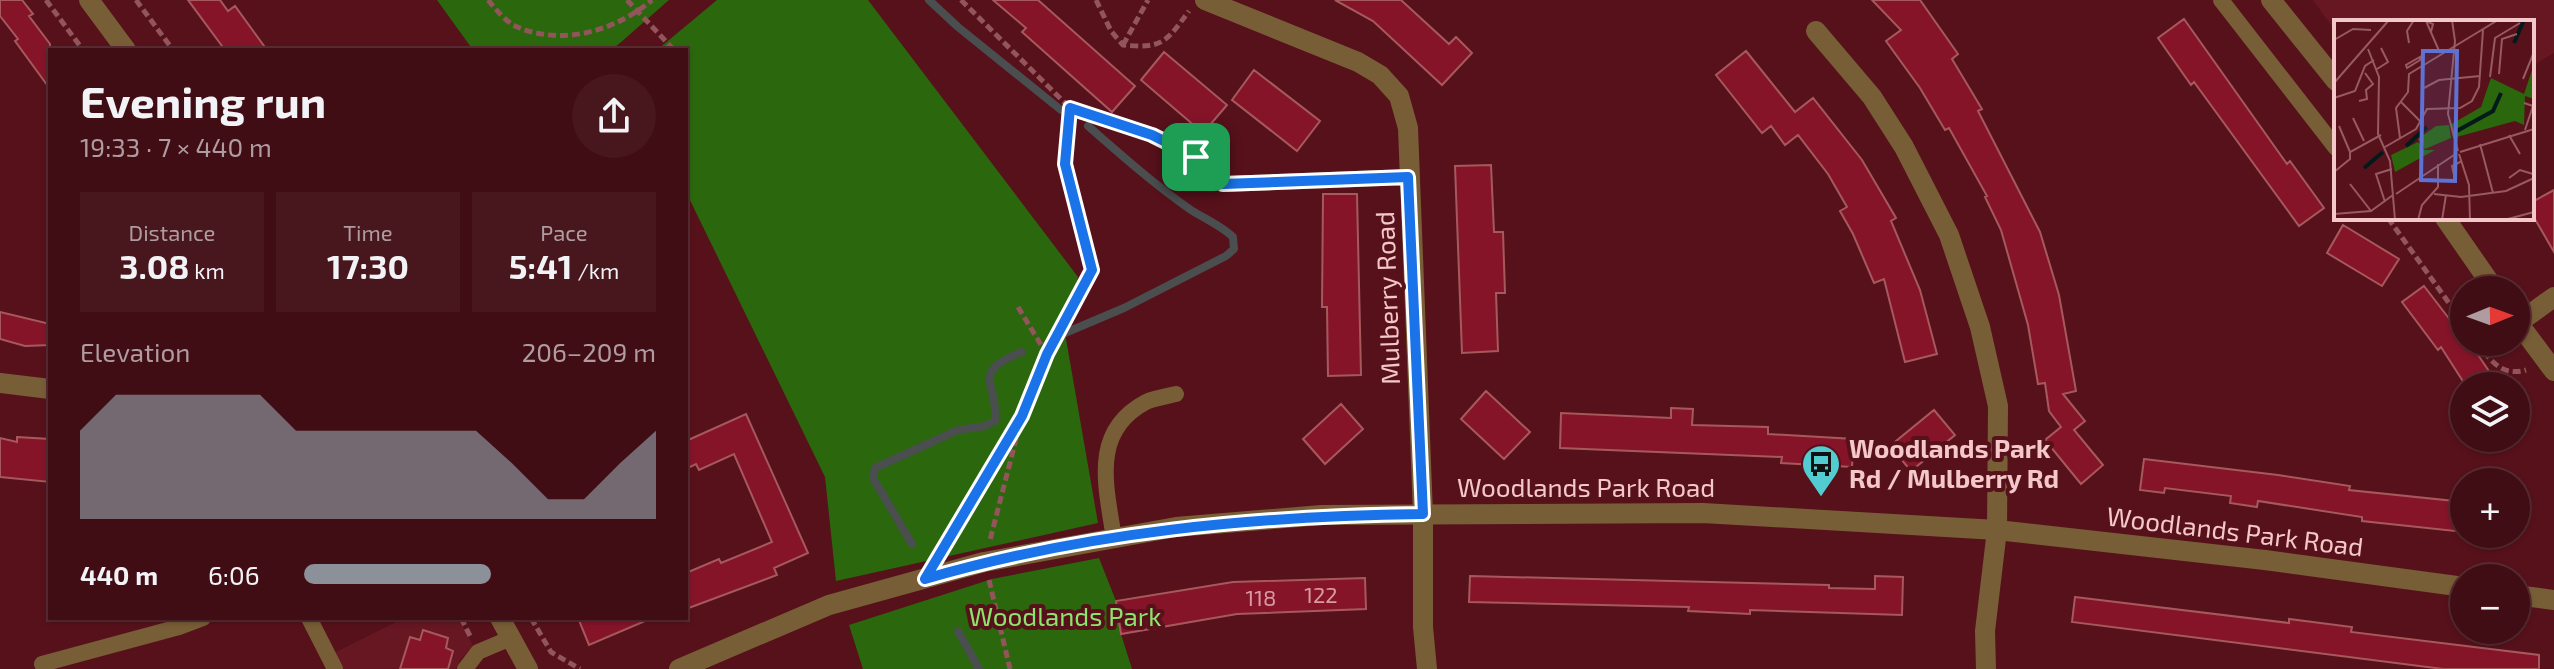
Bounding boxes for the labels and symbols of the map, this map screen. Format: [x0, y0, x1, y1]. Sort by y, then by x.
inset map [2334, 20, 2534, 220]
pin [1162, 123, 1230, 191]
street label: Mulberry Road [1368, 211, 1405, 385]
north arrow [2450, 276, 2530, 356]
place label: Woodlands Park Rd / Mulberry Rd [1849, 432, 2059, 494]
bus stop icon: Woodlands Park Rd / Mulberry Rd [1800, 443, 1842, 498]
street label: Woodlands Park Road [1457, 471, 1715, 502]
street label: Woodlands Park Road [2105, 499, 2365, 562]
house number: 122 [1304, 581, 1338, 607]
house number: 118 [1246, 584, 1276, 610]
park label: Woodlands Park [969, 600, 1161, 631]

